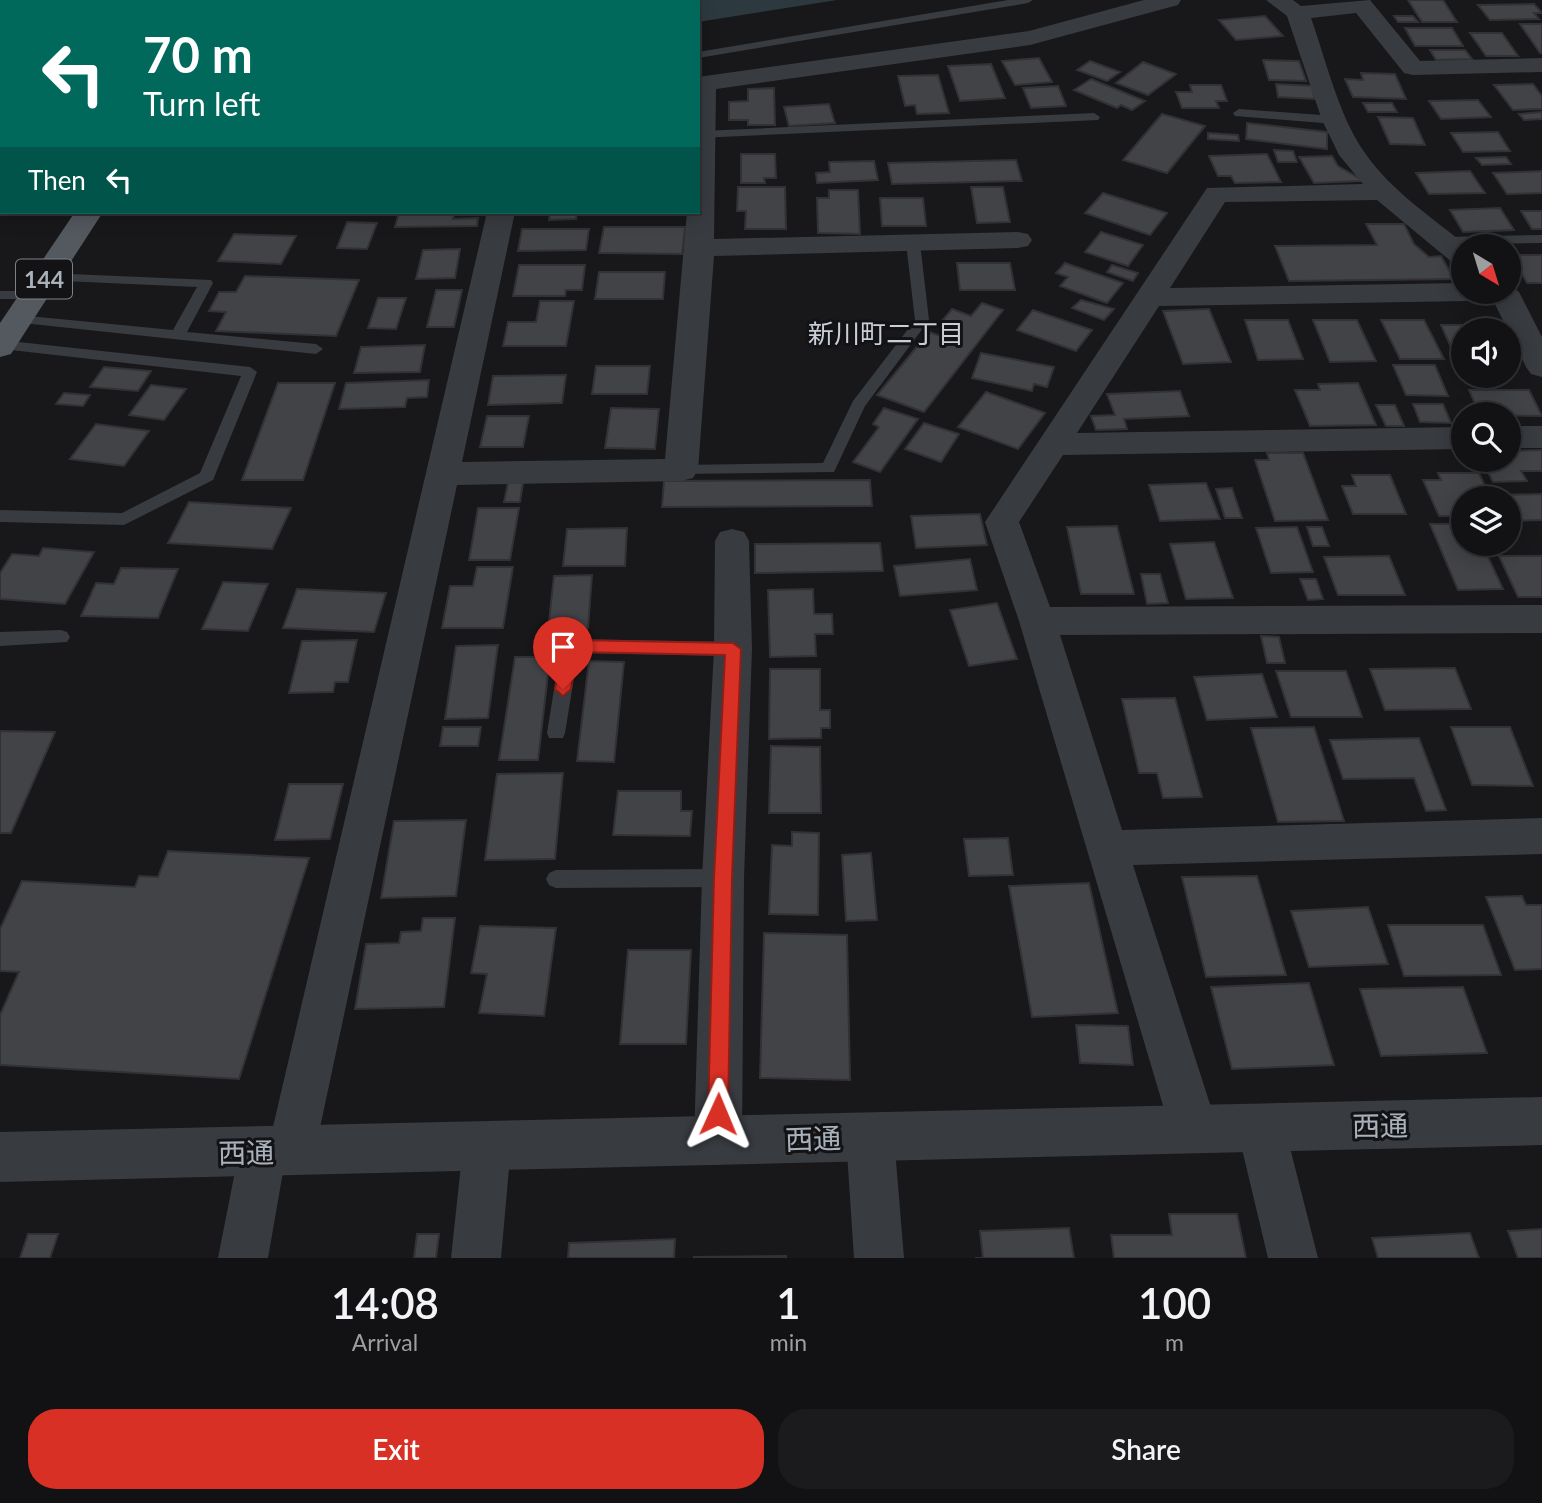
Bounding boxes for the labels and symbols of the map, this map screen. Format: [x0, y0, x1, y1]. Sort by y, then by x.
north arrow [1451, 234, 1521, 304]
road number: 144 [16, 260, 72, 298]
district label: 新川町二丁目 [808, 317, 964, 349]
pin [533, 617, 593, 689]
position arrow [681, 1077, 755, 1151]
street label: 西通 [1352, 1108, 1408, 1142]
street label: 西通 [784, 1120, 842, 1156]
street label: 西通 [218, 1135, 274, 1169]

